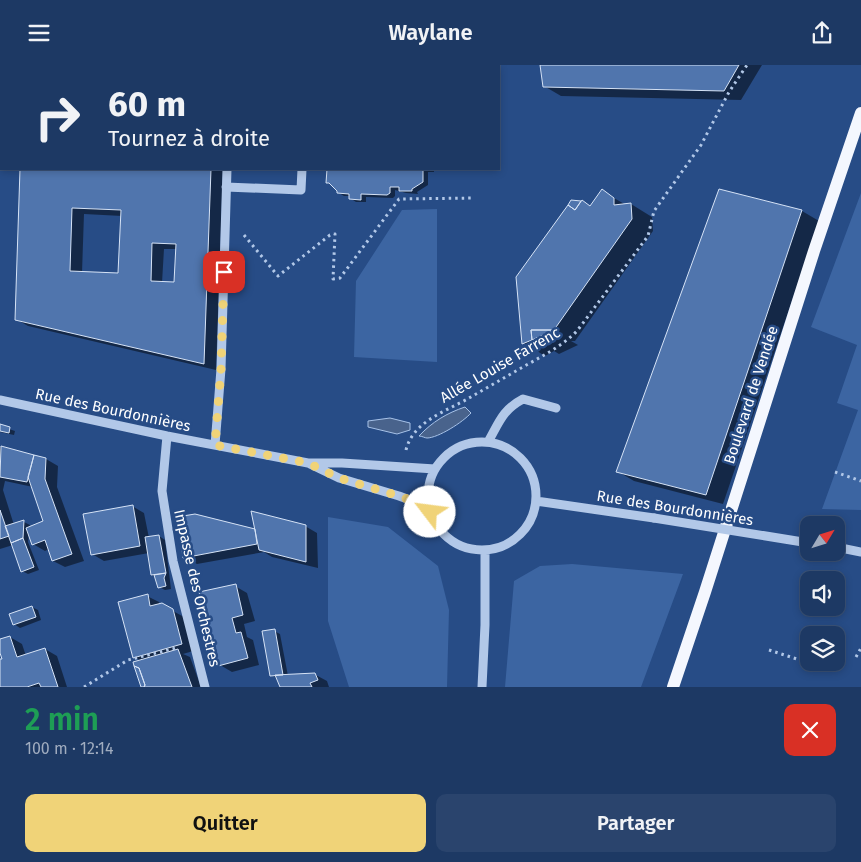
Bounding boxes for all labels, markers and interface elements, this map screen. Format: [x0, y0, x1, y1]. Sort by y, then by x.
icon: menu [25, 19, 53, 47]
text: Waylane [388, 19, 473, 46]
icon: share [808, 19, 836, 47]
text: 60 m [108, 83, 186, 125]
icon: right [25, 85, 90, 150]
text: Tournez à droite [108, 125, 270, 152]
pin [203, 251, 245, 293]
icon: arrive [210, 258, 238, 286]
street label: Allée Louise Farrenc [437, 323, 563, 407]
street label: Boulevard de Vendée [720, 324, 782, 466]
street label: Rue des Bourdonnières [34, 385, 192, 435]
position arrow [403, 485, 455, 537]
street label: Rue des Bourdonnières [595, 487, 755, 529]
street label: Impasse des Orchestres [170, 508, 224, 668]
north arrow [800, 516, 845, 561]
map controls [800, 516, 845, 671]
button: sound [800, 571, 845, 616]
button: layers [800, 626, 845, 671]
text: 2 min [25, 702, 99, 738]
button: close [784, 704, 836, 756]
text: 100 m · 12:14 [25, 739, 114, 758]
button: Quitter [25, 794, 426, 852]
button: Partager [436, 794, 836, 852]

